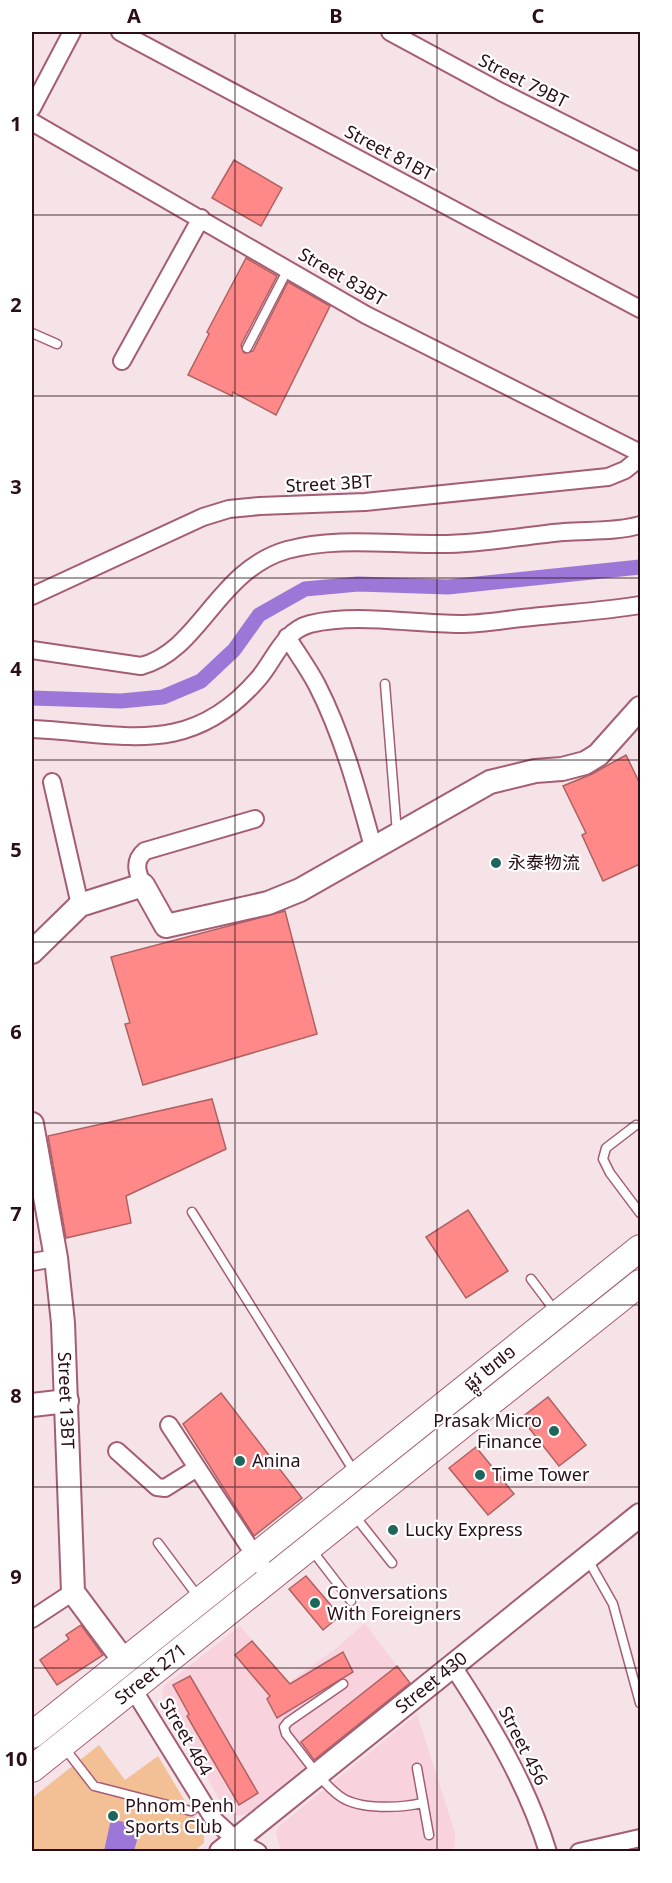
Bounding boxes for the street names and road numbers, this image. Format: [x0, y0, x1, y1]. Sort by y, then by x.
street label: Street 79BT [475, 47, 572, 113]
street label: Street 81BT [341, 119, 438, 186]
street label: Street 83BT [294, 241, 391, 311]
street label: Street 3BT [285, 469, 373, 497]
street label: ផ្លូវ ២៧១ [458, 1339, 524, 1400]
street label: Street 13BT [53, 1351, 81, 1449]
street label: Street 271 [109, 1637, 191, 1709]
street label: Street 430 [390, 1646, 472, 1718]
street label: Street 464 [155, 1693, 219, 1780]
street label: Street 456 [494, 1702, 554, 1789]

